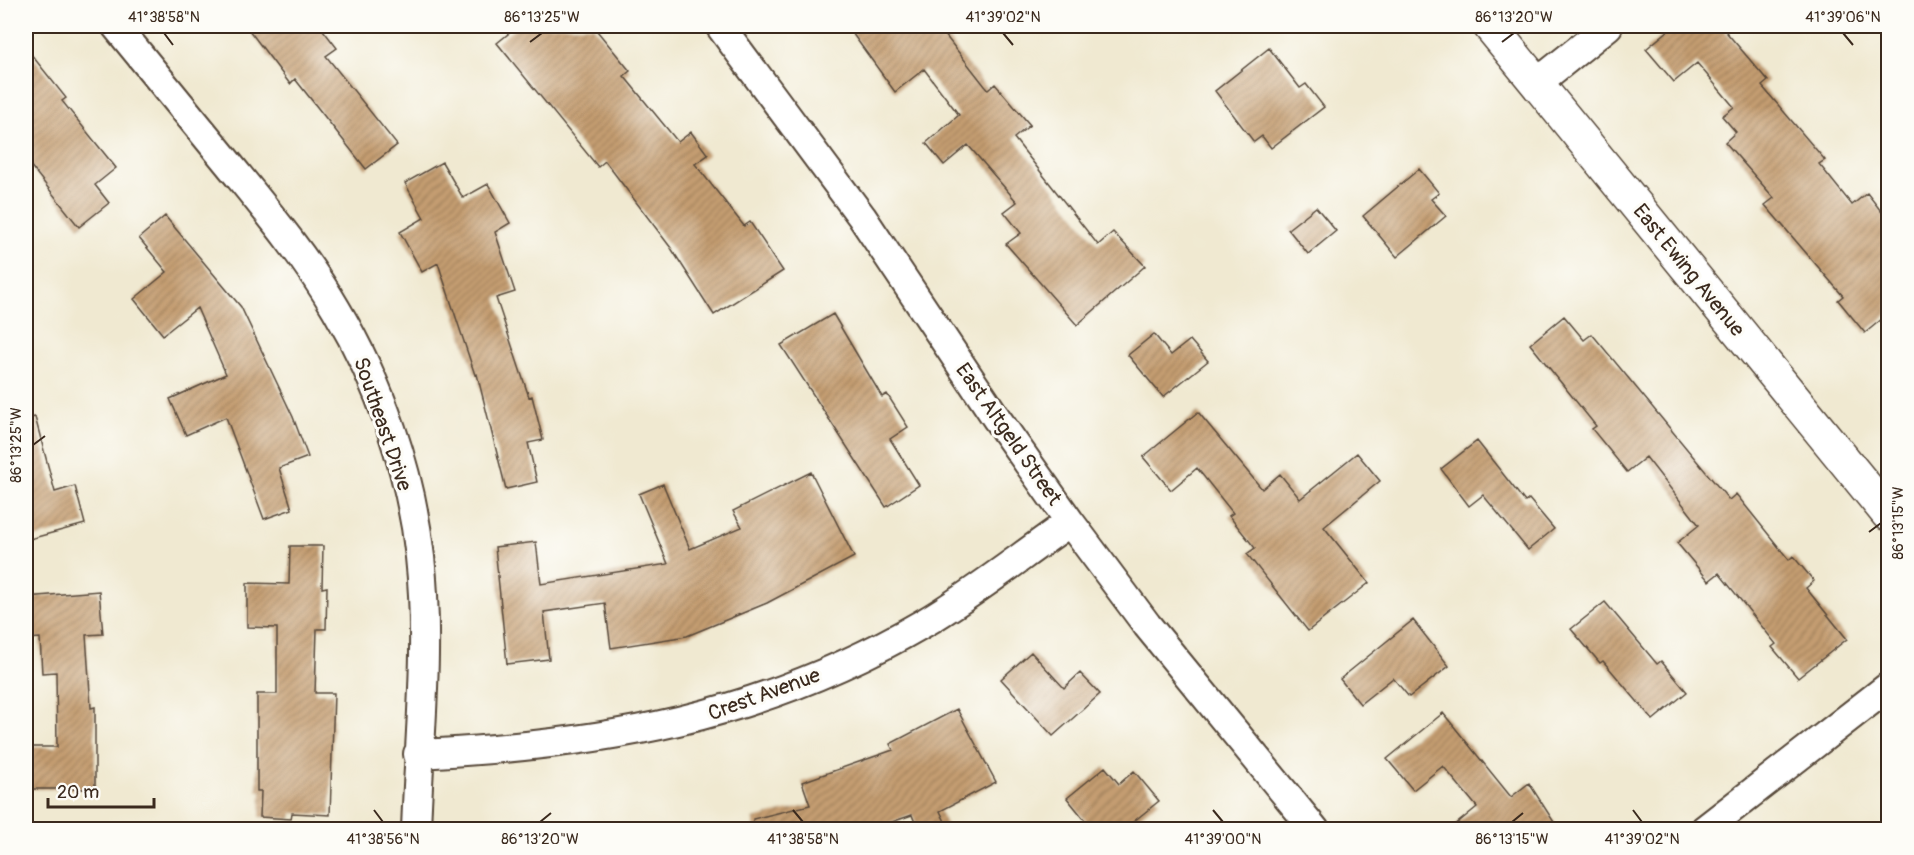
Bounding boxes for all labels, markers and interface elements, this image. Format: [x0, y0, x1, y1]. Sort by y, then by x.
text: 41°38'58"N [128, 8, 200, 27]
text: 86°13'25"W [504, 8, 580, 27]
text: 41°39'02"N [965, 8, 1041, 27]
text: 86°13'20"W [1475, 8, 1553, 27]
text: 41°39'06"N [1805, 8, 1881, 27]
street label: East Ewing Avenue [1627, 198, 1751, 343]
street label: Southeast Drive [347, 354, 418, 495]
street label: East Altgeld Street [949, 358, 1068, 511]
text: 86°13'25"W [7, 407, 26, 483]
text: 86°13'15"W [1889, 486, 1908, 559]
street label: Crest Avenue [704, 661, 825, 727]
scale bar [48, 771, 154, 809]
text: 20 m [57, 781, 99, 804]
text: 41°38'56"N [346, 830, 420, 849]
text: 86°13'20"W [501, 830, 579, 849]
text: 41°38'58"N [767, 830, 839, 849]
text: 41°39'00"N [1185, 830, 1261, 849]
text: 86°13'15"W [1476, 830, 1549, 849]
text: 41°39'02"N [1604, 830, 1680, 849]

